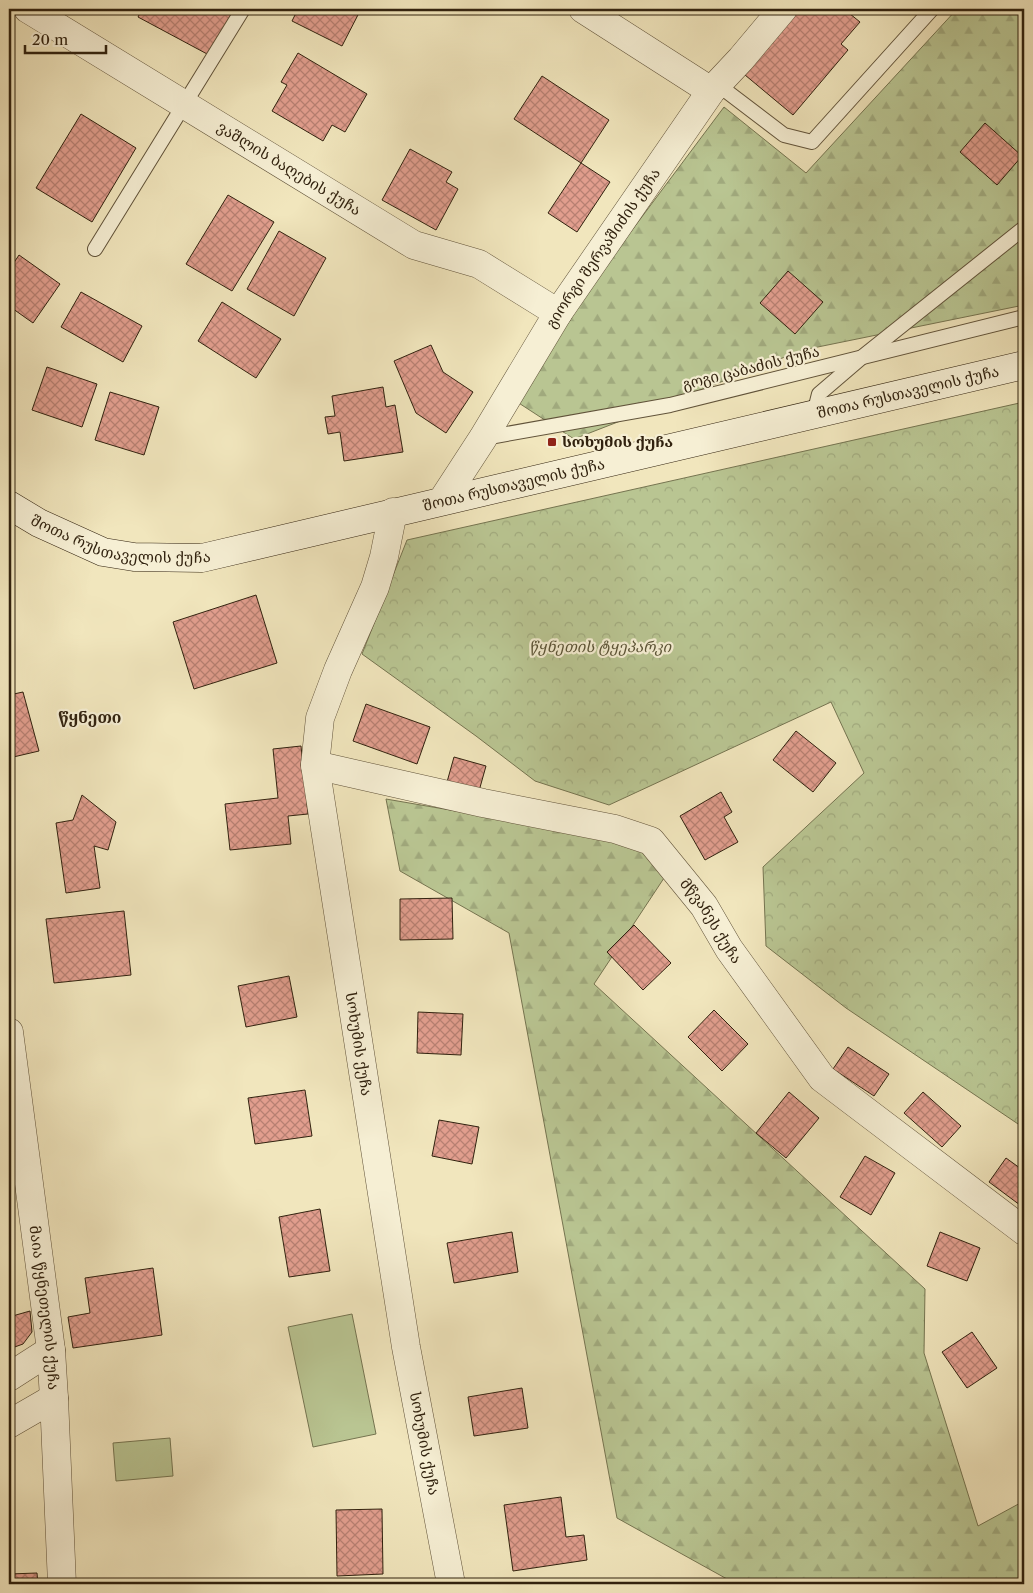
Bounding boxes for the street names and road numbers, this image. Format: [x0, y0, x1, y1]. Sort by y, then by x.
street label: ვაშლის ბაღების ქუჩა [214, 117, 365, 219]
street label: გიორგი შერვაშიძის ქუჩა [541, 164, 664, 331]
street label: გოგი ცაბაძის ქუჩა [680, 341, 821, 394]
street label: შოთა რუსთაველის ქუჩა [815, 361, 1001, 422]
street label: შოთა რუსთაველის ქუჩა [421, 454, 606, 515]
street label: შოთა რუსთაველის ქუჩა [28, 510, 212, 567]
street label: მწვანეს ქუჩა [676, 874, 746, 967]
street label: სოხუმის ქუჩა [342, 991, 377, 1097]
street label: მაია წყნეთელის ქუჩა [26, 1224, 63, 1391]
street label: სოხუმის ქუჩა [406, 1390, 444, 1497]

